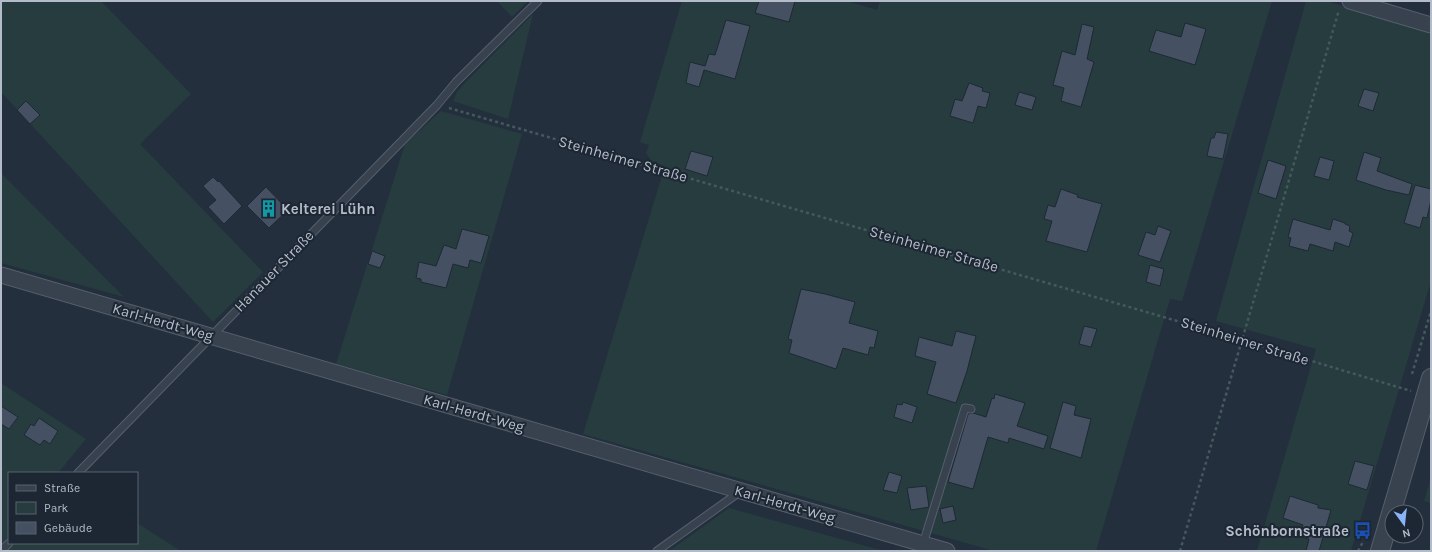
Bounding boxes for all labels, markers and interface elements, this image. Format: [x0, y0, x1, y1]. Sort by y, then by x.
street label: Steinheimer Straße [557, 132, 689, 186]
building icon: Kelterei Lühn [258, 199, 278, 219]
place label: Kelterei Lühn [281, 200, 375, 218]
street label: Steinheimer Straße [868, 222, 1000, 276]
street label: Hanauer Straße [230, 226, 318, 316]
street label: Karl-Herdt-Weg [110, 299, 216, 345]
street label: Steinheimer Straße [1179, 313, 1311, 369]
street label: Karl-Herdt-Weg [421, 390, 527, 436]
legend [8, 472, 138, 544]
text: Straße [44, 481, 80, 495]
street label: Karl-Herdt-Weg [732, 481, 838, 527]
text: Park [44, 501, 69, 515]
north arrow [1384, 504, 1424, 544]
text: Gebäude [44, 521, 92, 535]
bus stop icon: Schönbornstraße [1352, 521, 1372, 541]
place label: Schönbornstraße [1225, 522, 1349, 540]
text: N [1401, 526, 1412, 540]

